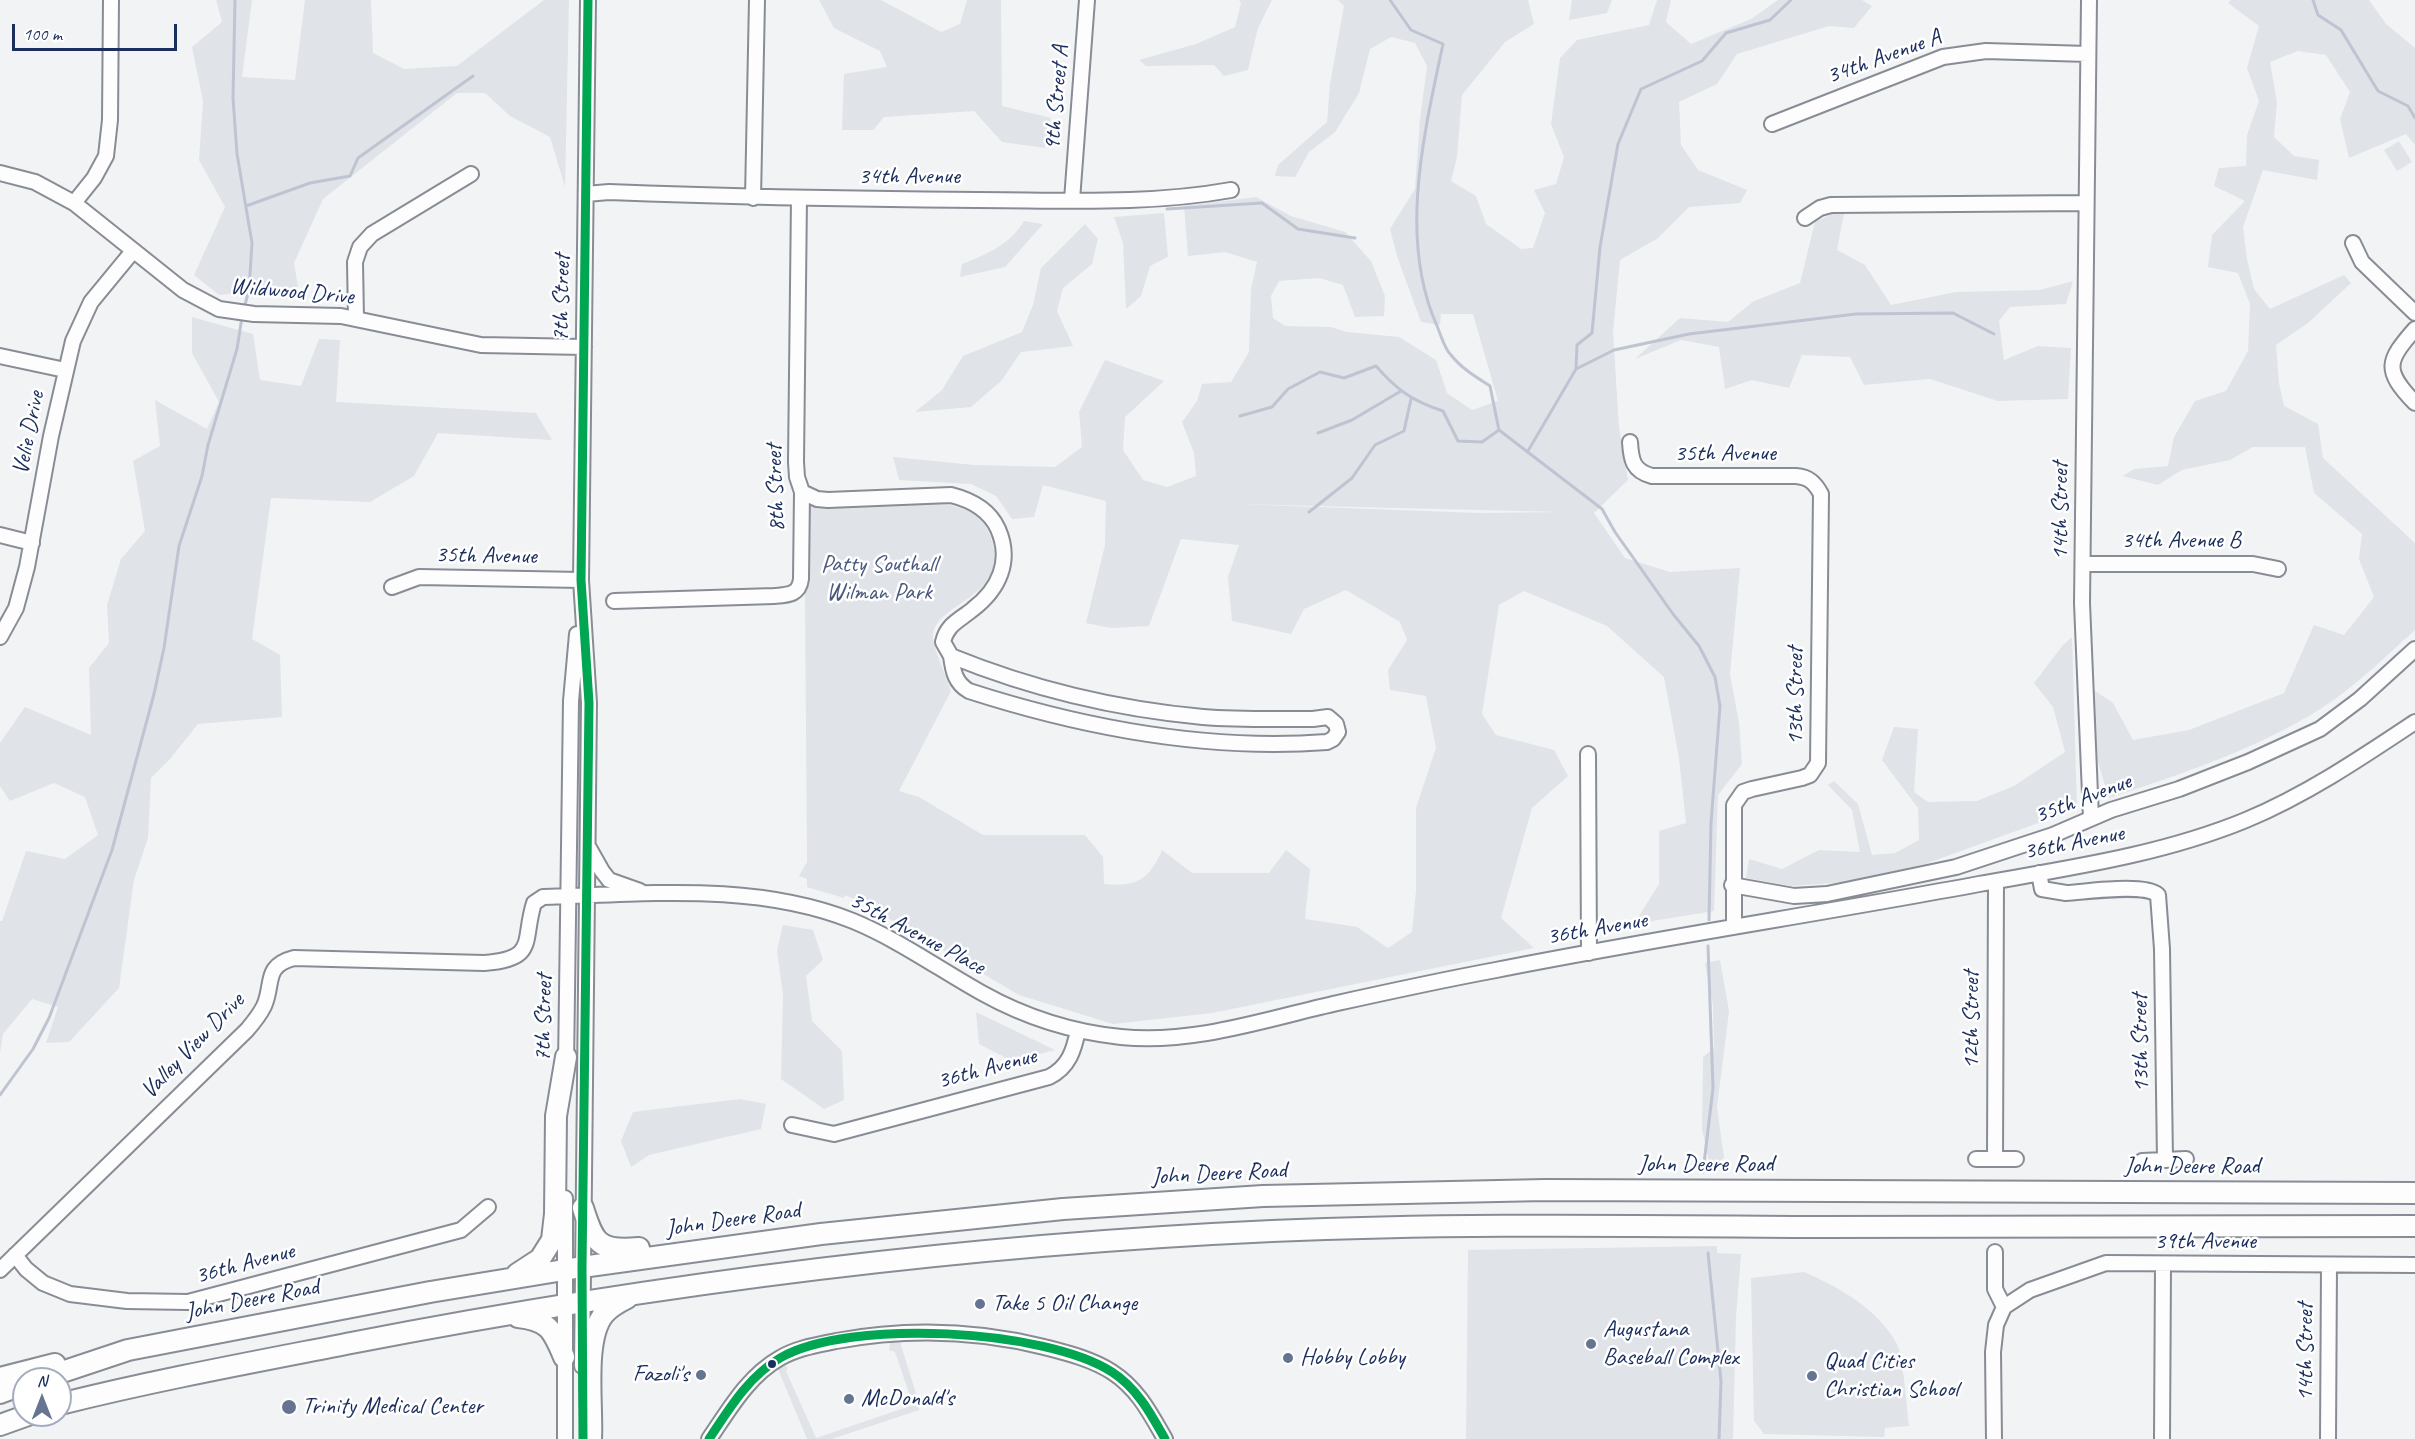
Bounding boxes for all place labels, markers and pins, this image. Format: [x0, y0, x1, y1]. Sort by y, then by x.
place label: Take 5 Oil Change [992, 1290, 1137, 1318]
marker: Take 5 Oil Change [973, 1297, 987, 1311]
place label: Augustana Baseball Complex [1603, 1316, 1739, 1372]
marker: Augustana Baseball Complex [1584, 1337, 1598, 1351]
place label: Hobby Lobby [1300, 1344, 1405, 1372]
place label: Quad Cities Christian School [1824, 1348, 1958, 1404]
marker: Hobby Lobby [1281, 1351, 1295, 1365]
unlabelled marker [766, 1358, 778, 1370]
place label: Fazoli's [633, 1361, 689, 1389]
marker: Fazoli's [694, 1368, 708, 1382]
marker: Quad Cities Christian School [1805, 1369, 1819, 1383]
place label: McDonald's [861, 1385, 954, 1413]
marker: McDonald's [842, 1392, 856, 1406]
place label: Trinity Medical Center [302, 1393, 483, 1421]
marker: Trinity Medical Center [280, 1398, 298, 1416]

